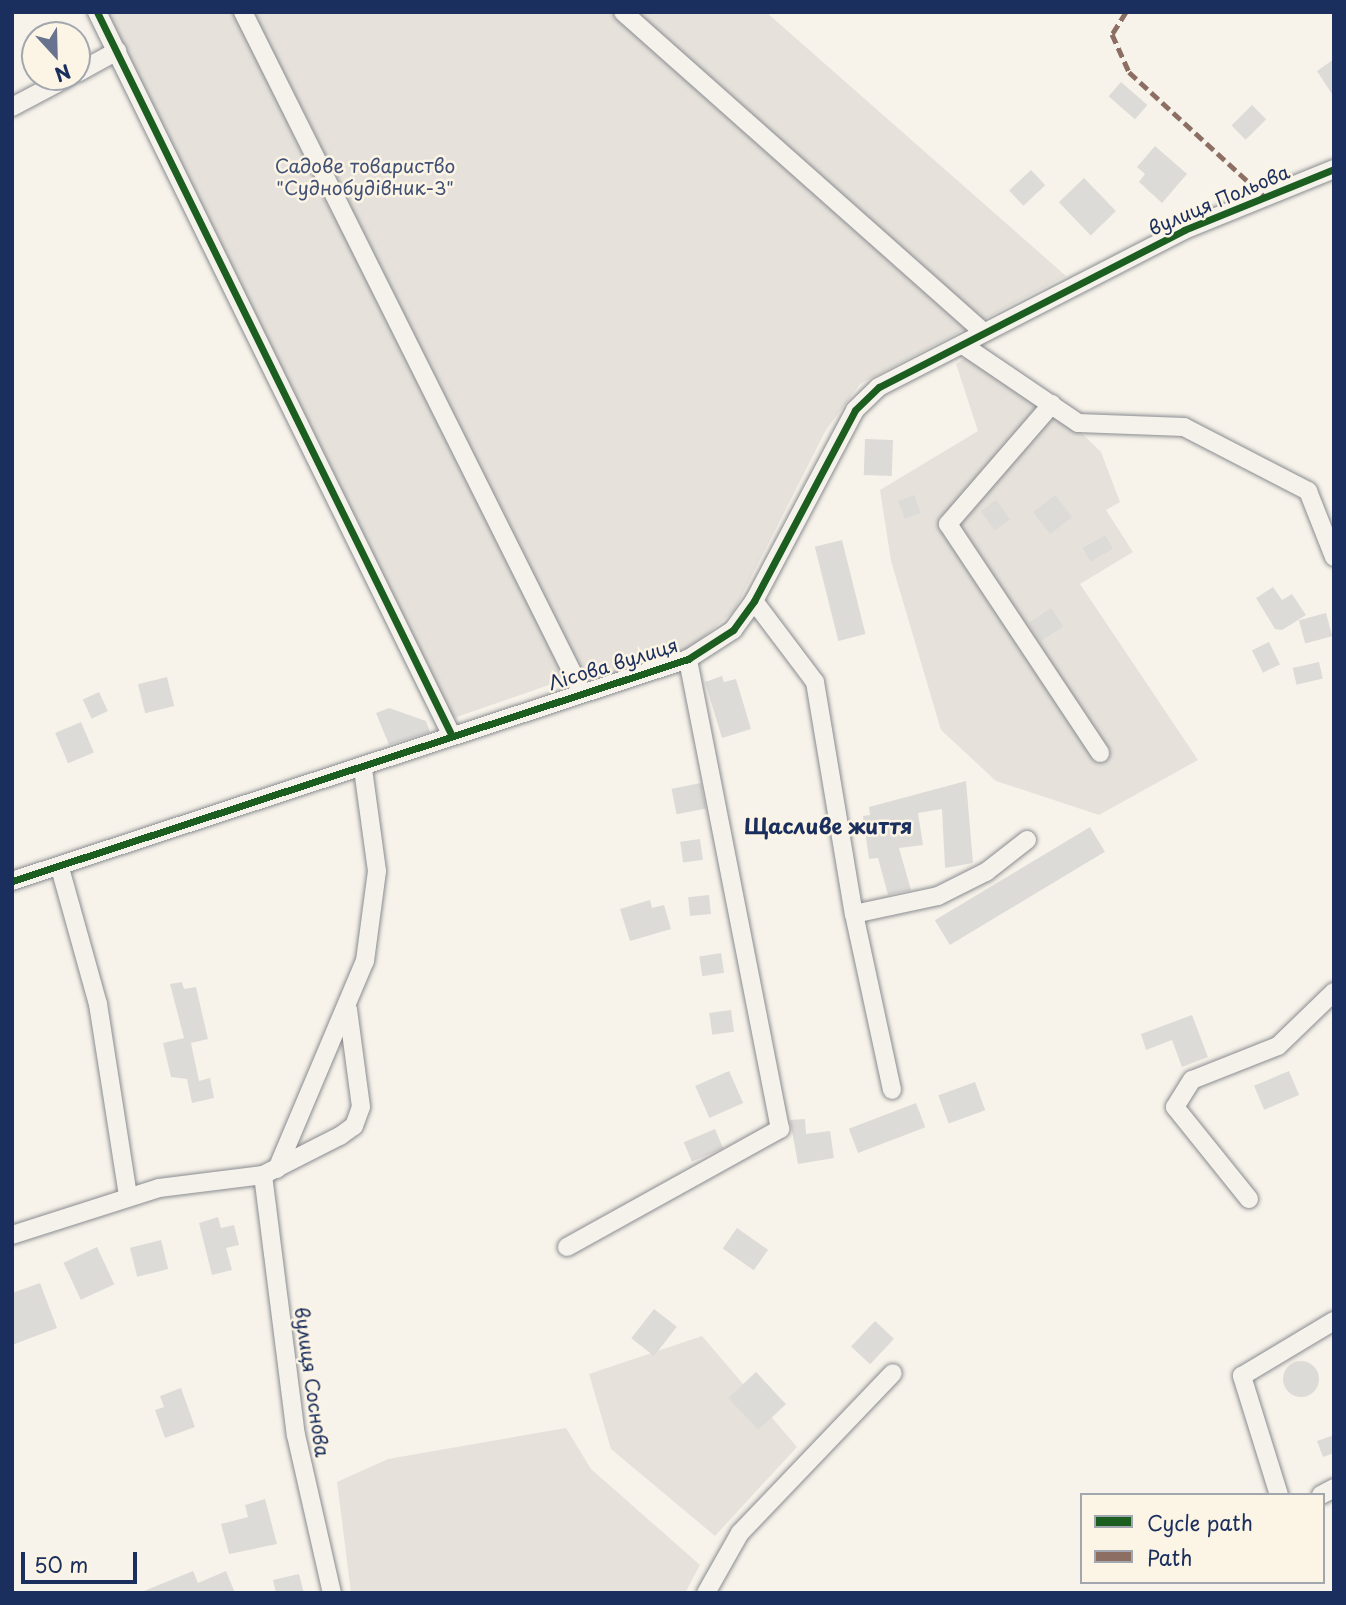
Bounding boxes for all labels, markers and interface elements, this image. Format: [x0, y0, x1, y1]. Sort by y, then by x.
north arrow [21, 21, 91, 91]
text: N [51, 58, 75, 89]
park label: Садове товариство "Суднобудівник-3" [275, 155, 455, 199]
street label: вулиця Польова [1145, 160, 1293, 240]
street label: Лісова вулиця [545, 633, 681, 695]
district label: Щасливе життя [743, 812, 913, 838]
street label: вулиця Соснова [290, 1305, 334, 1459]
legend [1080, 1493, 1325, 1584]
text: Cycle path [1147, 1506, 1253, 1538]
scale bar [24, 1538, 140, 1582]
text: Path [1147, 1541, 1192, 1573]
text: 50 m [34, 1548, 88, 1580]

